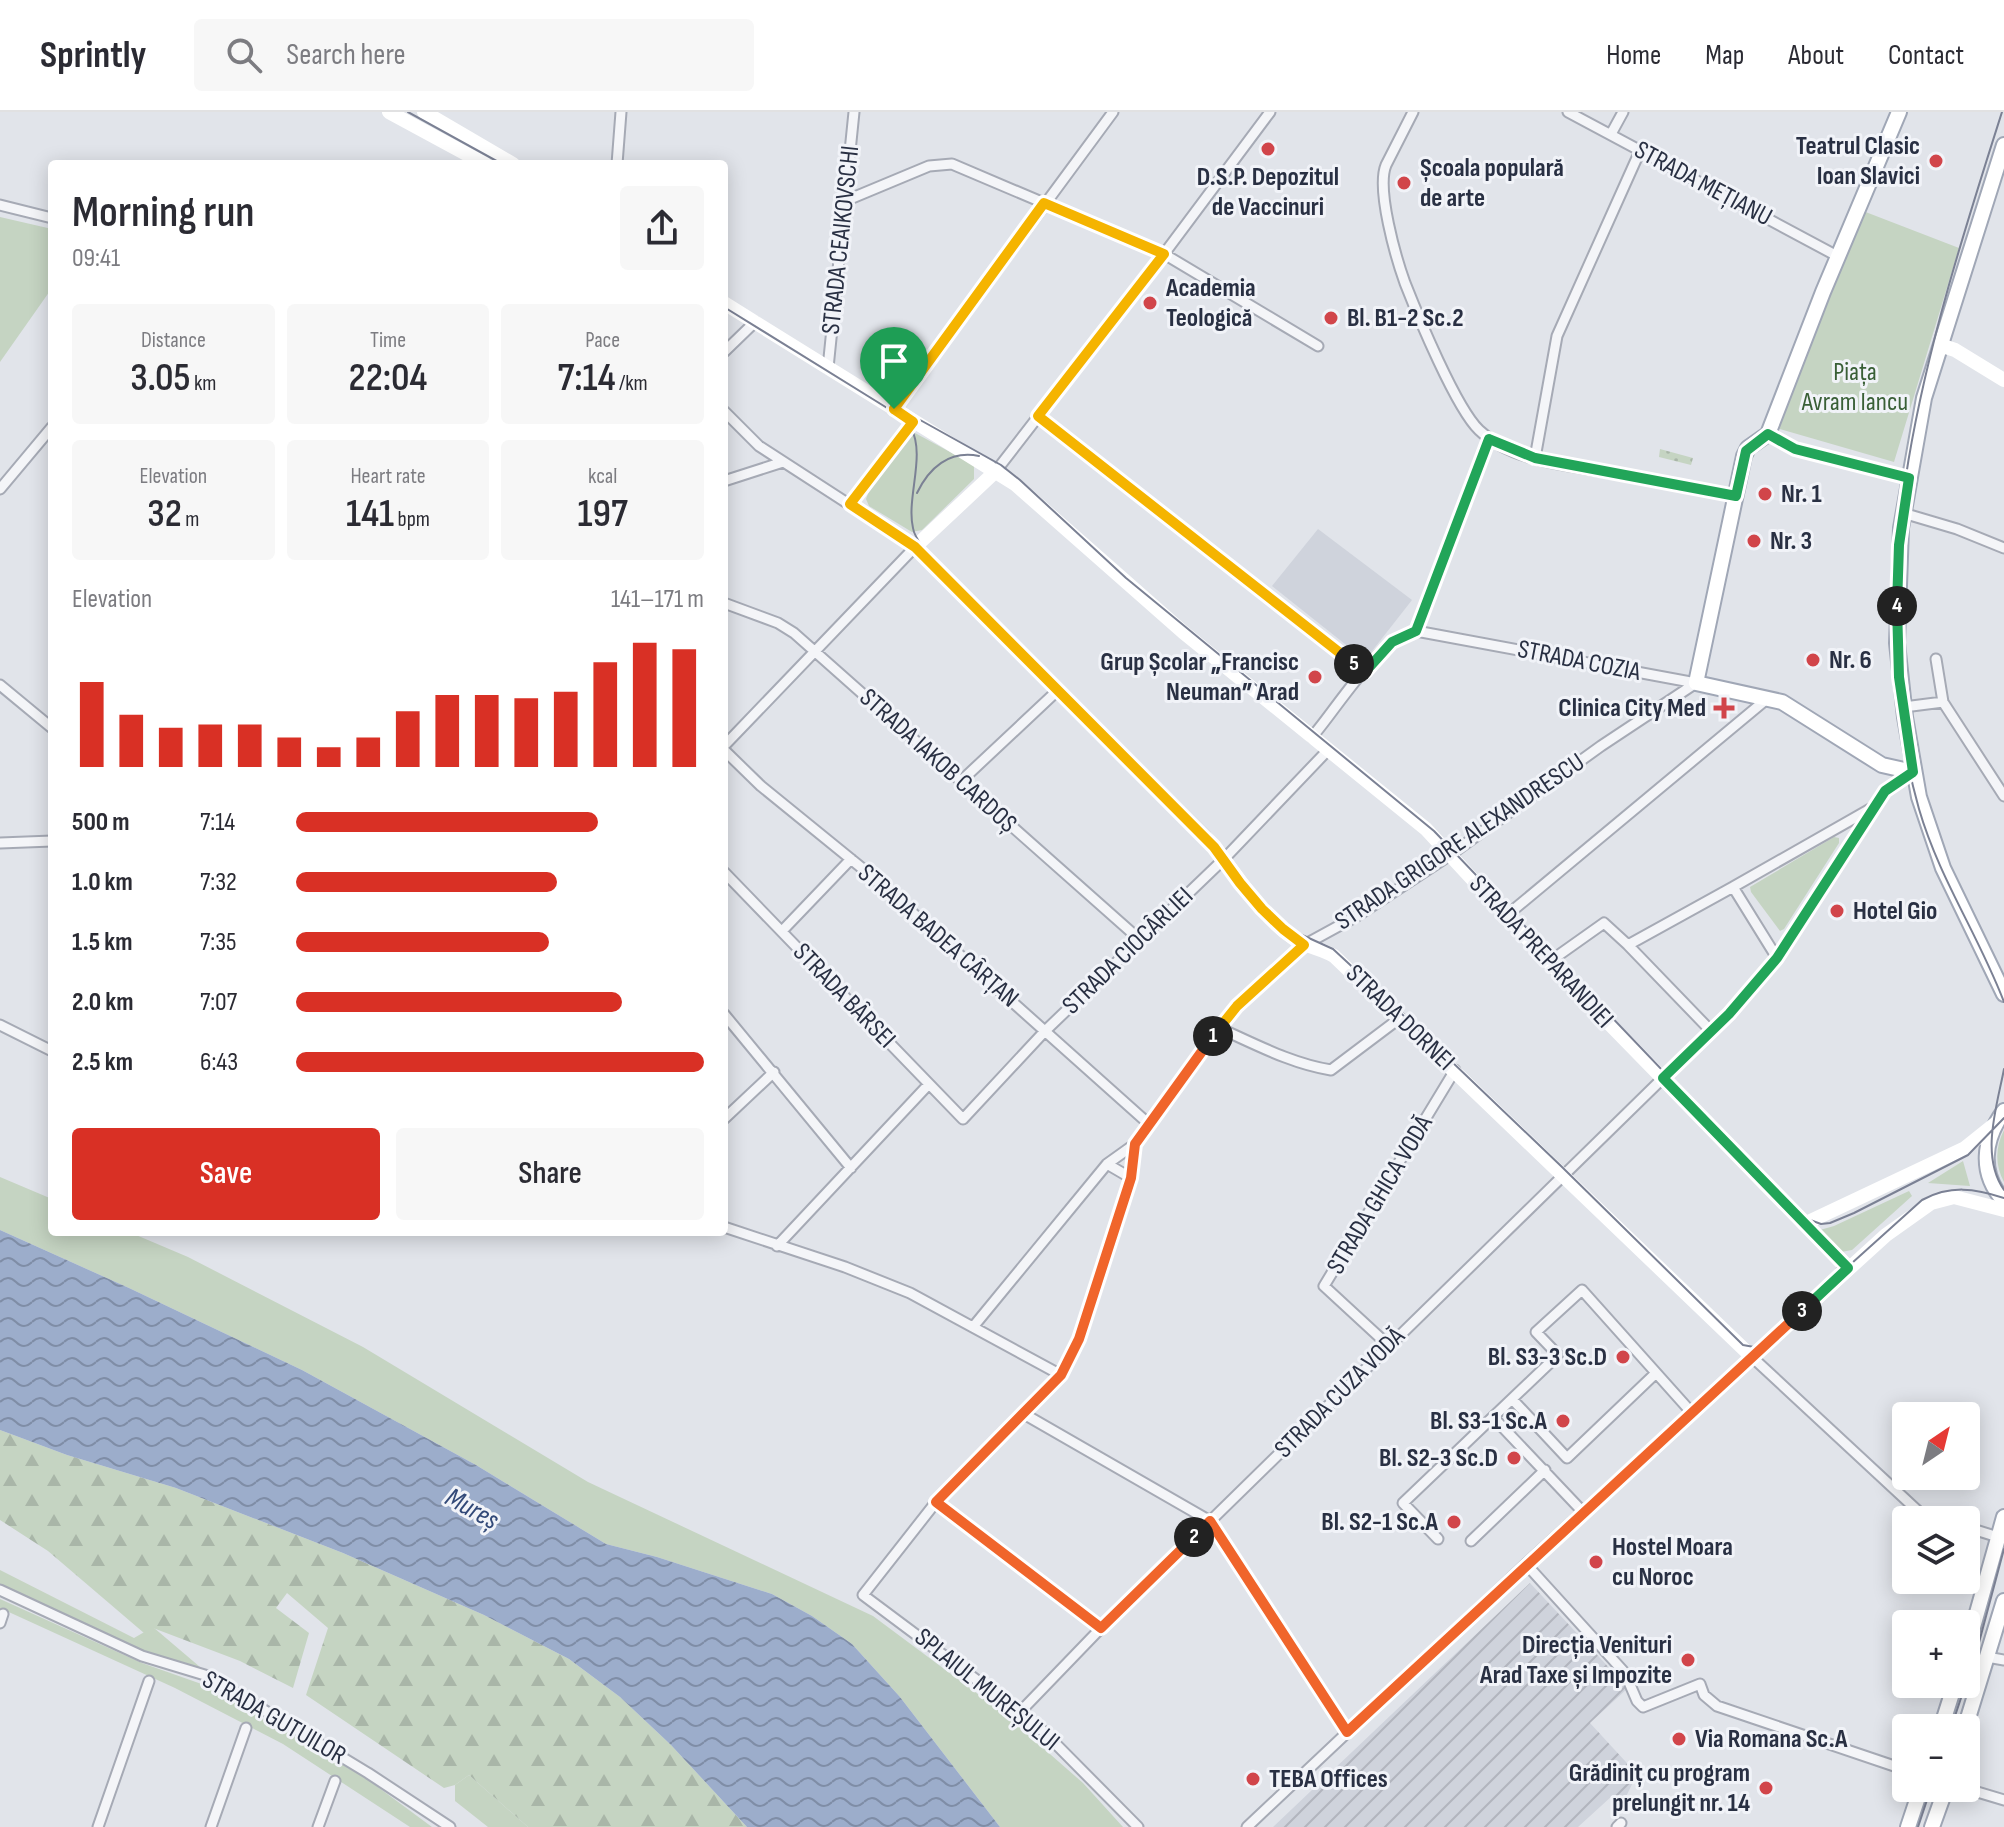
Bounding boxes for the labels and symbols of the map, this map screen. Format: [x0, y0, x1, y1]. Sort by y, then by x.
place label: Teatrul Clasic Ioan Slavici [1796, 131, 1920, 192]
street label: STRADA MEȚIANU [1629, 135, 1777, 233]
marker: D.S.P. Depozitul de Vaccinuri [1259, 140, 1277, 158]
street label: STRADA CEAIKOVSCHI [816, 144, 866, 336]
marker: Teatrul Clasic Ioan Slavici [1927, 152, 1945, 170]
place label: Școala populară de arte [1420, 153, 1564, 214]
place label: D.S.P. Depozitul de Vaccinuri [1197, 162, 1339, 223]
marker: Școala populară de arte [1395, 174, 1413, 192]
place label: Academia Teologică [1165, 273, 1256, 334]
marker: Academia Teologică [1141, 294, 1159, 312]
place label: Bl. B1-2 Sc.2 [1347, 303, 1464, 334]
marker: Bl. B1-2 Sc.2 [1322, 309, 1340, 327]
pin [860, 327, 928, 409]
park label: Piața Avram Iancu [1801, 357, 1908, 418]
place label: Nr. 1 [1781, 479, 1822, 510]
marker: Nr. 1 [1756, 485, 1774, 503]
place label: Nr. 3 [1770, 526, 1812, 557]
marker: Nr. 3 [1745, 532, 1763, 550]
pin: 4 [1877, 586, 1917, 626]
street label: STRADA COZIA [1515, 634, 1644, 688]
pin: 5 [1334, 644, 1374, 684]
place label: Nr. 6 [1829, 645, 1872, 676]
place label: Grup Școlar „Francisc Neuman” Arad [1100, 647, 1299, 708]
marker: Nr. 6 [1804, 651, 1822, 669]
marker: Grup Școlar „Francisc Neuman” Arad [1306, 668, 1324, 686]
street label: STRADA IAKOB CARDOȘ [853, 682, 1023, 840]
place label: Clinica City Med [1558, 693, 1706, 724]
marker: Clinica City Med [1713, 697, 1735, 719]
street label: STRADA GRIGORE ALEXANDRESCU [1329, 747, 1591, 937]
street label: STRADA BADEA CÂRȚAN [851, 858, 1025, 1014]
street label: STRADA PREPARANDIEI [1462, 869, 1620, 1035]
street label: STRADA CIOCÂRLIEI [1056, 881, 1200, 1021]
place label: Hotel Gio [1853, 896, 1937, 927]
marker: Hotel Gio [1828, 902, 1846, 920]
street label: STRADA BÂRSEI [786, 937, 902, 1055]
street label: STRADA DORNEI [1339, 959, 1461, 1077]
pin: 1 [1193, 1016, 1233, 1056]
street label: STRADA GHICA VODĂ [1321, 1109, 1440, 1280]
pin: 3 [1782, 1291, 1822, 1331]
street label: STRADA CUZA VODĂ [1268, 1321, 1412, 1465]
place label: Bl. S3-3 Sc.D [1488, 1342, 1607, 1373]
marker: Bl. S3-3 Sc.D [1614, 1348, 1632, 1366]
north arrow [1892, 1402, 1980, 1490]
place label: Bl. S3-1 Sc.A [1430, 1406, 1548, 1437]
marker: Bl. S3-1 Sc.A [1554, 1412, 1572, 1430]
place label: Bl. S2-3 Sc.D [1379, 1443, 1498, 1474]
marker: Bl. S2-3 Sc.D [1505, 1449, 1523, 1467]
water label: Mureș [440, 1481, 505, 1537]
place label: Bl. S2-1 Sc.A [1321, 1507, 1439, 1538]
marker: Bl. S2-1 Sc.A [1445, 1513, 1463, 1531]
pin: 2 [1174, 1517, 1214, 1557]
place label: Hostel Moara cu Noroc [1612, 1532, 1733, 1593]
marker: Hostel Moara cu Noroc [1587, 1553, 1605, 1571]
street label: SPLAIUL MUREȘULUI [908, 1622, 1066, 1758]
place label: Direcția Venituri Arad Taxe și Impozite [1479, 1630, 1672, 1691]
marker: Direcția Venituri Arad Taxe și Impozite [1679, 1651, 1697, 1669]
street label: STRADA GUTUILOR [197, 1664, 351, 1772]
place label: Via Romana Sc.A [1695, 1724, 1848, 1755]
marker: Via Romana Sc.A [1670, 1730, 1688, 1748]
place label: Grădiniț cu program prelungit nr. 14 [1569, 1758, 1750, 1819]
place label: TEBA Offices [1269, 1764, 1388, 1795]
marker: TEBA Offices [1244, 1770, 1262, 1788]
marker: Grădiniț cu program prelungit nr. 14 [1757, 1779, 1775, 1797]

